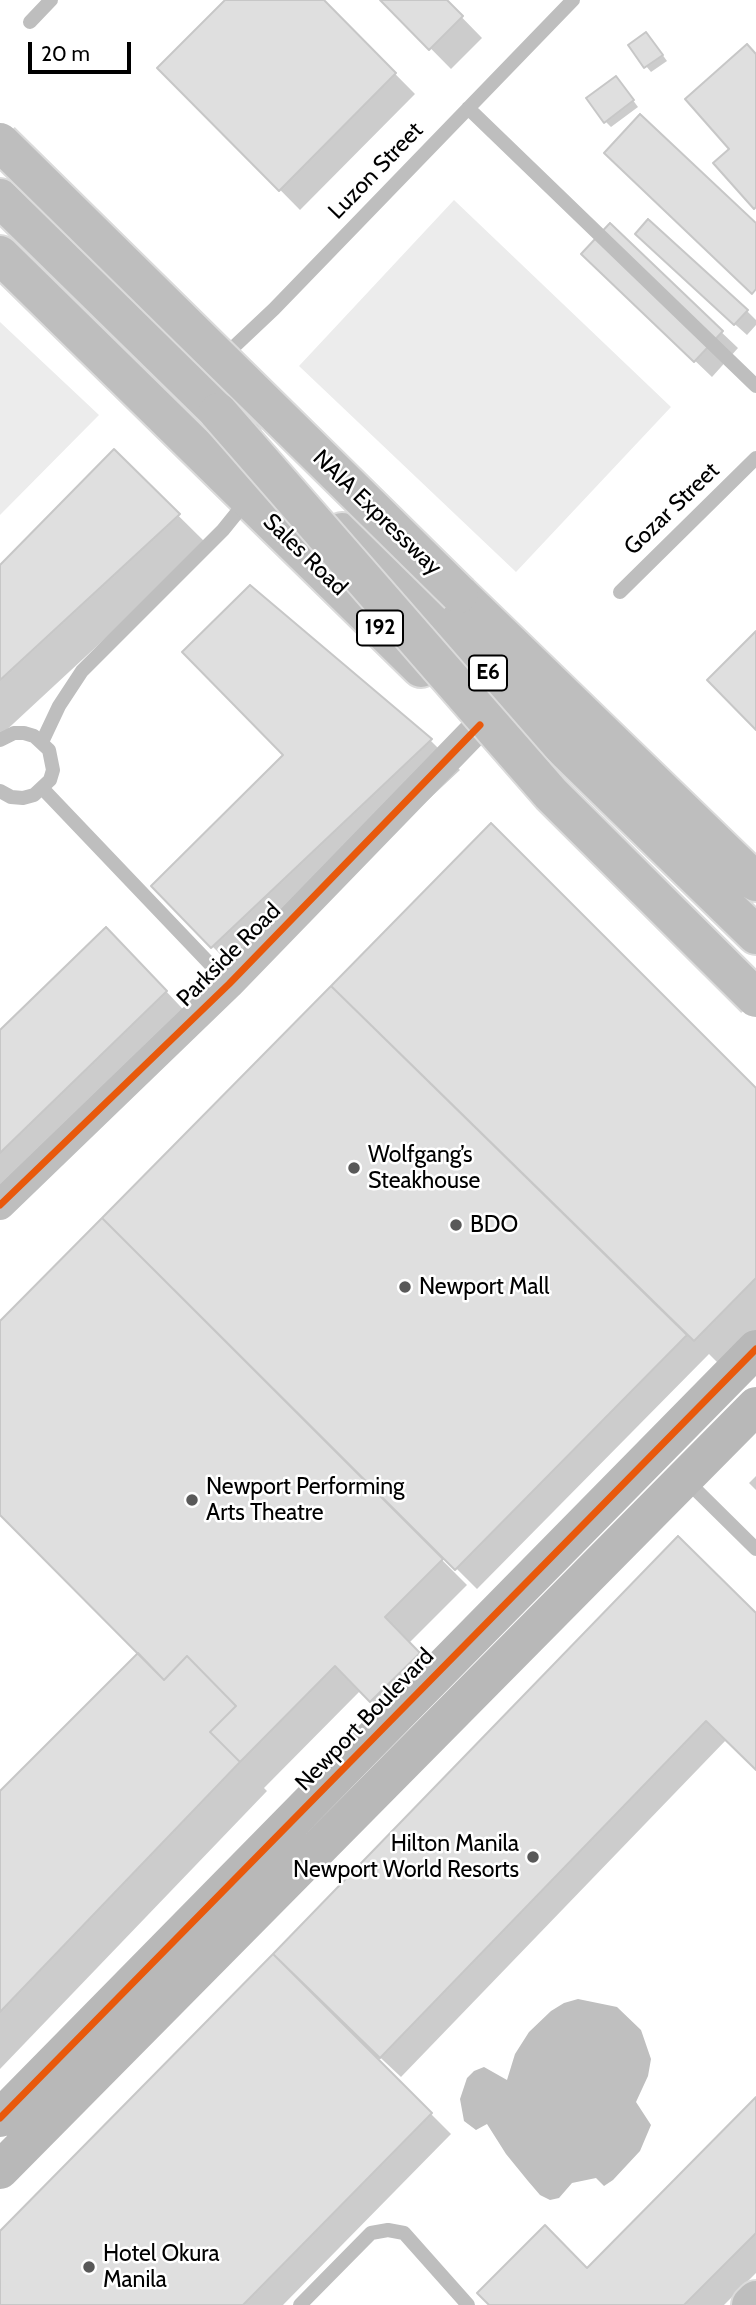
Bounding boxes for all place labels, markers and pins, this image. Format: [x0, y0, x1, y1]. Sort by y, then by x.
place label: Wolfgang’s Steakhouse [368, 1141, 480, 1195]
marker: Wolfgang’s Steakhouse [346, 1160, 362, 1176]
place label: BDO [470, 1211, 518, 1239]
marker: BDO [448, 1217, 464, 1233]
place label: Newport Mall [419, 1273, 549, 1301]
marker: Newport Mall [397, 1279, 413, 1295]
place label: Newport Performing Arts Theatre [206, 1473, 405, 1527]
marker: Newport Performing Arts Theatre [184, 1492, 200, 1508]
place label: Hilton Manila Newport World Resorts [293, 1830, 519, 1884]
marker: Hilton Manila Newport World Resorts [525, 1849, 541, 1865]
place label: Hotel Okura Manila [103, 2240, 220, 2294]
marker: Hotel Okura Manila [81, 2259, 97, 2275]

